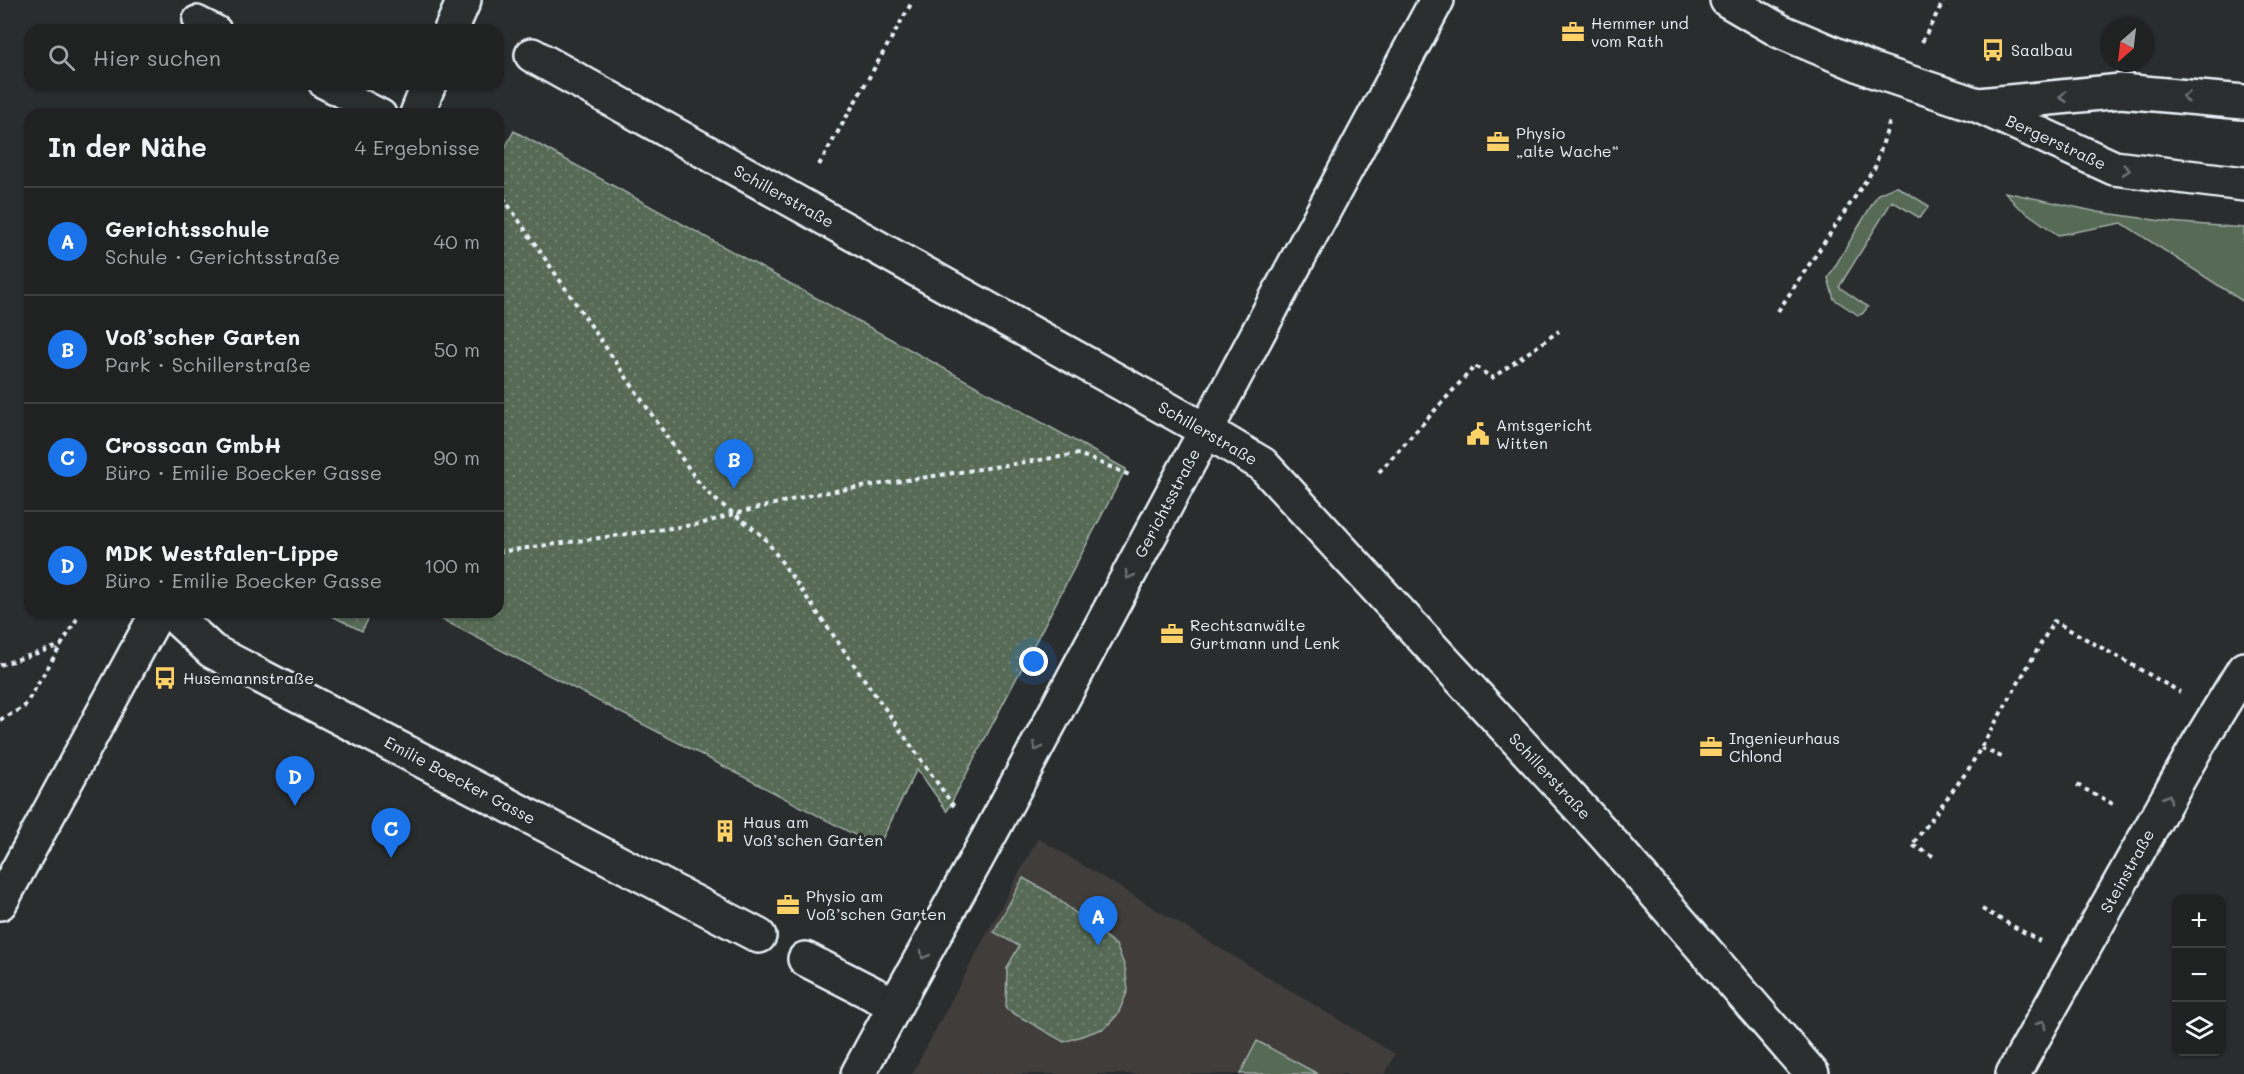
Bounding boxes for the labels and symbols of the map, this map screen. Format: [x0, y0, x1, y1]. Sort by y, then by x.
place label: Hemmer und vom Rath [1591, 12, 1689, 51]
north arrow [2100, 18, 2154, 72]
office icon: Hemmer und vom Rath [1560, 19, 1586, 45]
bus stop icon: Saalbau [1980, 37, 2006, 63]
place label: Saalbau [2011, 39, 2073, 60]
one-way arrow [2058, 90, 2067, 103]
one-way arrow [2181, 90, 2190, 103]
street label: Bergerstraße [2003, 109, 2110, 174]
place label: Physio „alte Wache“ [1516, 122, 1619, 161]
office icon: Physio „alte Wache“ [1485, 129, 1511, 155]
street label: Schillerstraße [731, 159, 838, 232]
one-way arrow [2122, 163, 2131, 176]
street label: Schillerstraße [1155, 396, 1262, 469]
place label: Amtsgericht Witten [1496, 414, 1592, 453]
public building icon: Amtsgericht Witten [1465, 421, 1491, 447]
pin: B [714, 440, 754, 489]
street label: Gerichtsstraße [1129, 445, 1204, 561]
one-way arrow [1125, 568, 1136, 579]
place label: Rechtsanwälte Gurtmann und Lenk [1190, 614, 1340, 653]
office icon: Rechtsanwälte Gurtmann und Lenk [1159, 621, 1185, 647]
your location [1019, 647, 1048, 676]
bus stop icon: Husemannstraße [152, 665, 178, 691]
place label: Husemannstraße [183, 667, 314, 688]
place label: Ingenieurhaus Chlond [1729, 727, 1840, 766]
street label: Schillerstraße [1505, 728, 1596, 823]
street label: Emilie Boecker Gasse [381, 731, 539, 828]
office icon: Ingenieurhaus Chlond [1698, 734, 1724, 760]
one-way arrow [1033, 740, 1044, 751]
pin: D [276, 756, 314, 806]
one-way arrow [2161, 794, 2172, 804]
pin: C [372, 808, 410, 858]
place label: Haus am Voß’schen Garten [743, 811, 883, 850]
building icon: Haus am Voß’schen Garten [712, 818, 738, 844]
street label: Steinstraße [2095, 825, 2158, 916]
place label: Physio am Voß’schen Garten [806, 885, 946, 924]
office icon: Physio am Voß’schen Garten [775, 892, 801, 918]
pin: A [1078, 896, 1118, 946]
one-way arrow [920, 948, 931, 959]
one-way arrow [2035, 1020, 2047, 1030]

